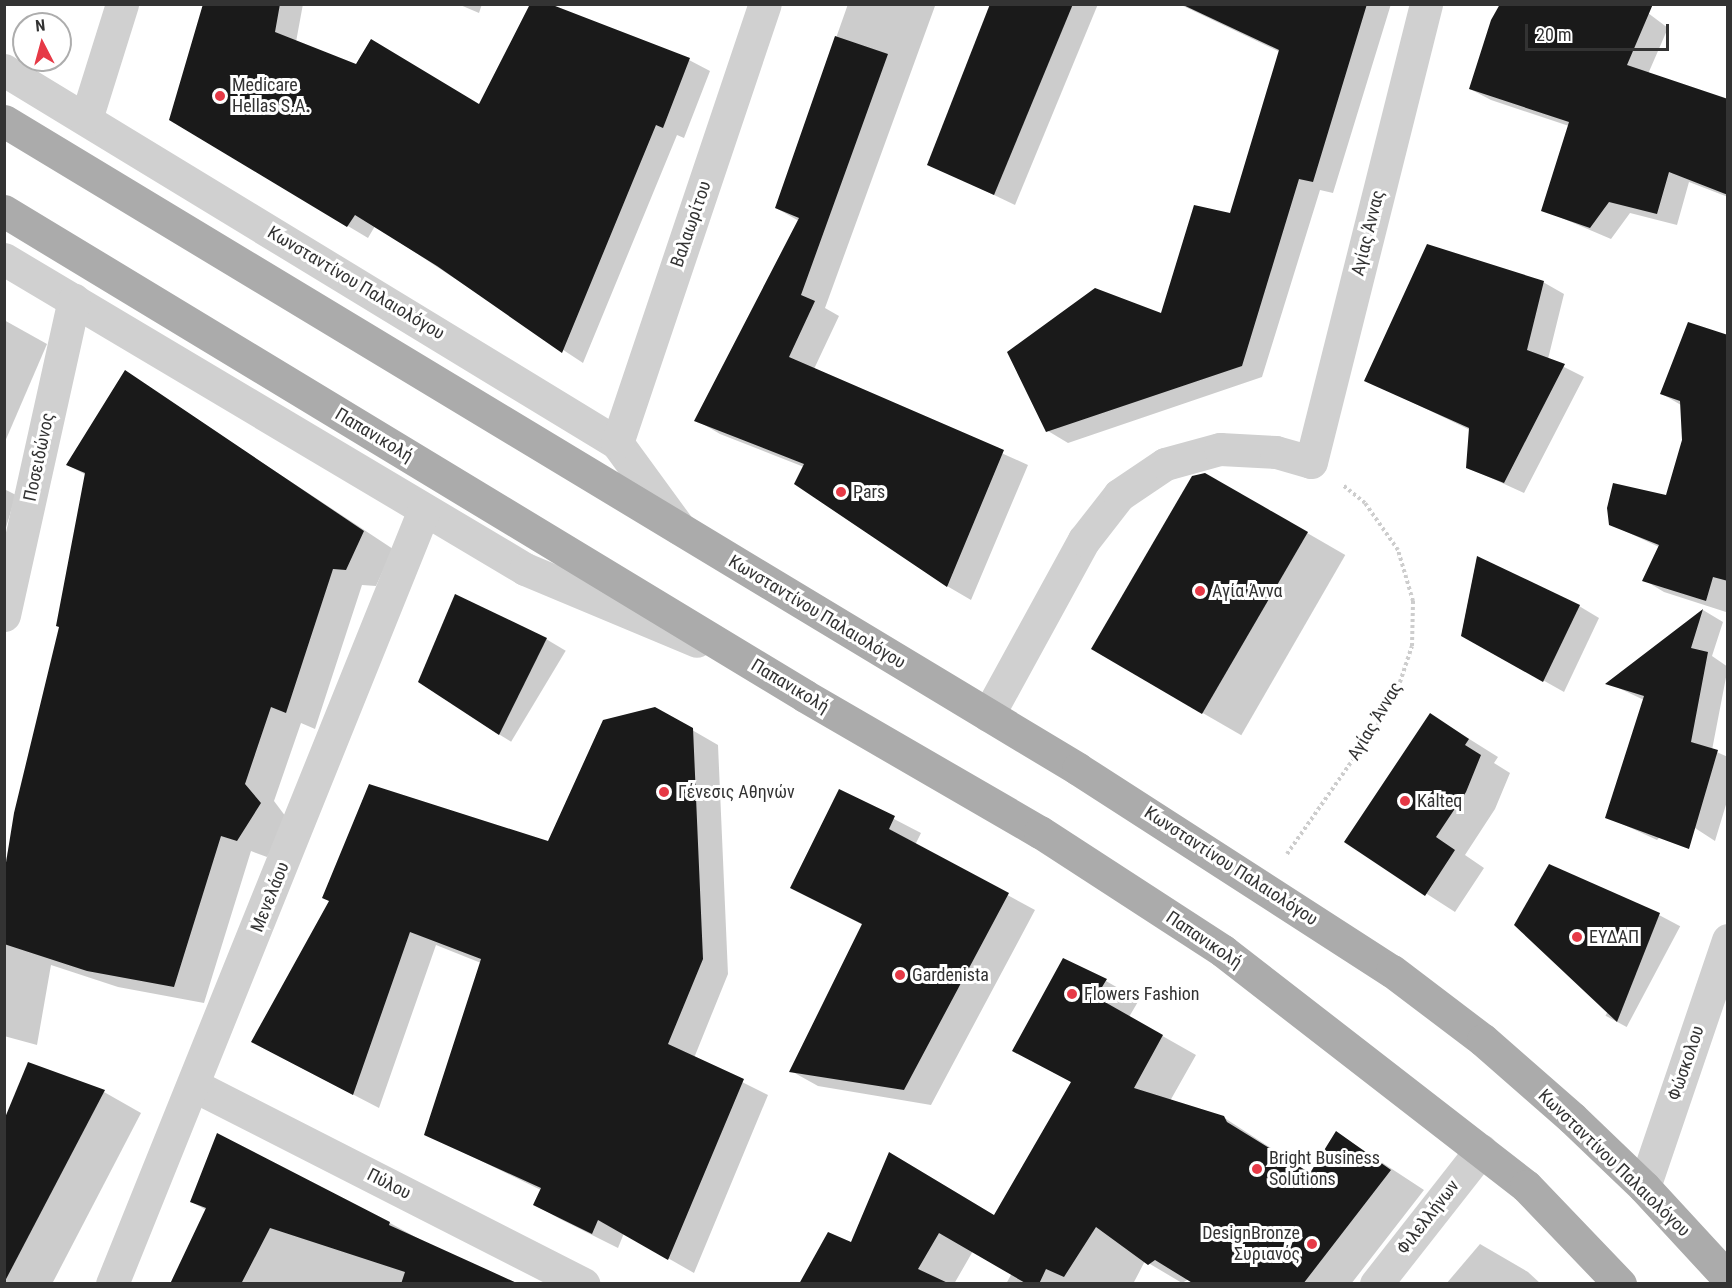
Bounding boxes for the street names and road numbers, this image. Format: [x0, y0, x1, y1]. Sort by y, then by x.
street label: Βαλαωρίτου [666, 178, 716, 270]
street label: Αγίας Άννας [1347, 188, 1389, 278]
street label: Κωνσταντίνου Παλαιολόγου [264, 222, 448, 344]
street label: Παπανικολή [331, 403, 417, 467]
street label: Ποσειδώνος [19, 411, 59, 503]
street label: Κωνσταντίνου Παλαιολόγου [725, 551, 909, 673]
street label: Παπανικολή [747, 654, 833, 718]
street label: Αγίας Άννας [1343, 678, 1407, 764]
street label: Κωνσταντίνου Παλαιολόγου [1140, 802, 1322, 930]
street label: Μενελάου [246, 859, 294, 935]
street label: Παπανικολή [1162, 907, 1246, 973]
street label: Φώσκολου [1663, 1023, 1709, 1103]
street label: Κωνσταντίνου Παλαιολόγου [1534, 1085, 1694, 1241]
street label: Πύλου [363, 1164, 415, 1204]
street label: Φιλελλήνων [1392, 1175, 1464, 1259]

